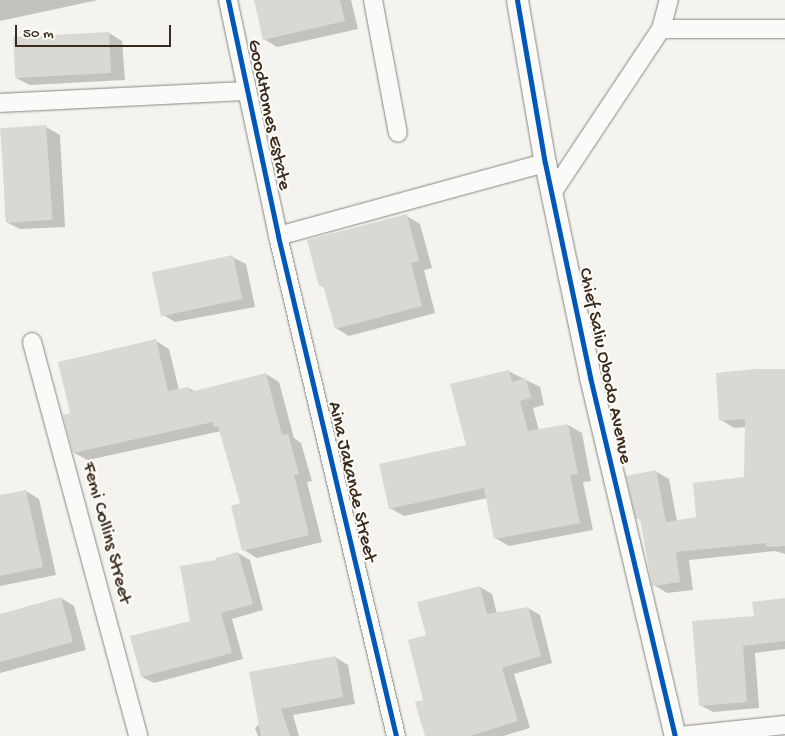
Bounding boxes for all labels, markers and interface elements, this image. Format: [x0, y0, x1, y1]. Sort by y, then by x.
scale bar [18, 15, 174, 47]
text: 50 m [23, 25, 54, 43]
street label: GoodHomes Estate [241, 38, 295, 192]
street label: Chief Saliu Obodo Avenue [572, 266, 636, 466]
street label: Aina Jakande Street [321, 399, 381, 565]
street label: Femi Collins Street [76, 460, 136, 606]

